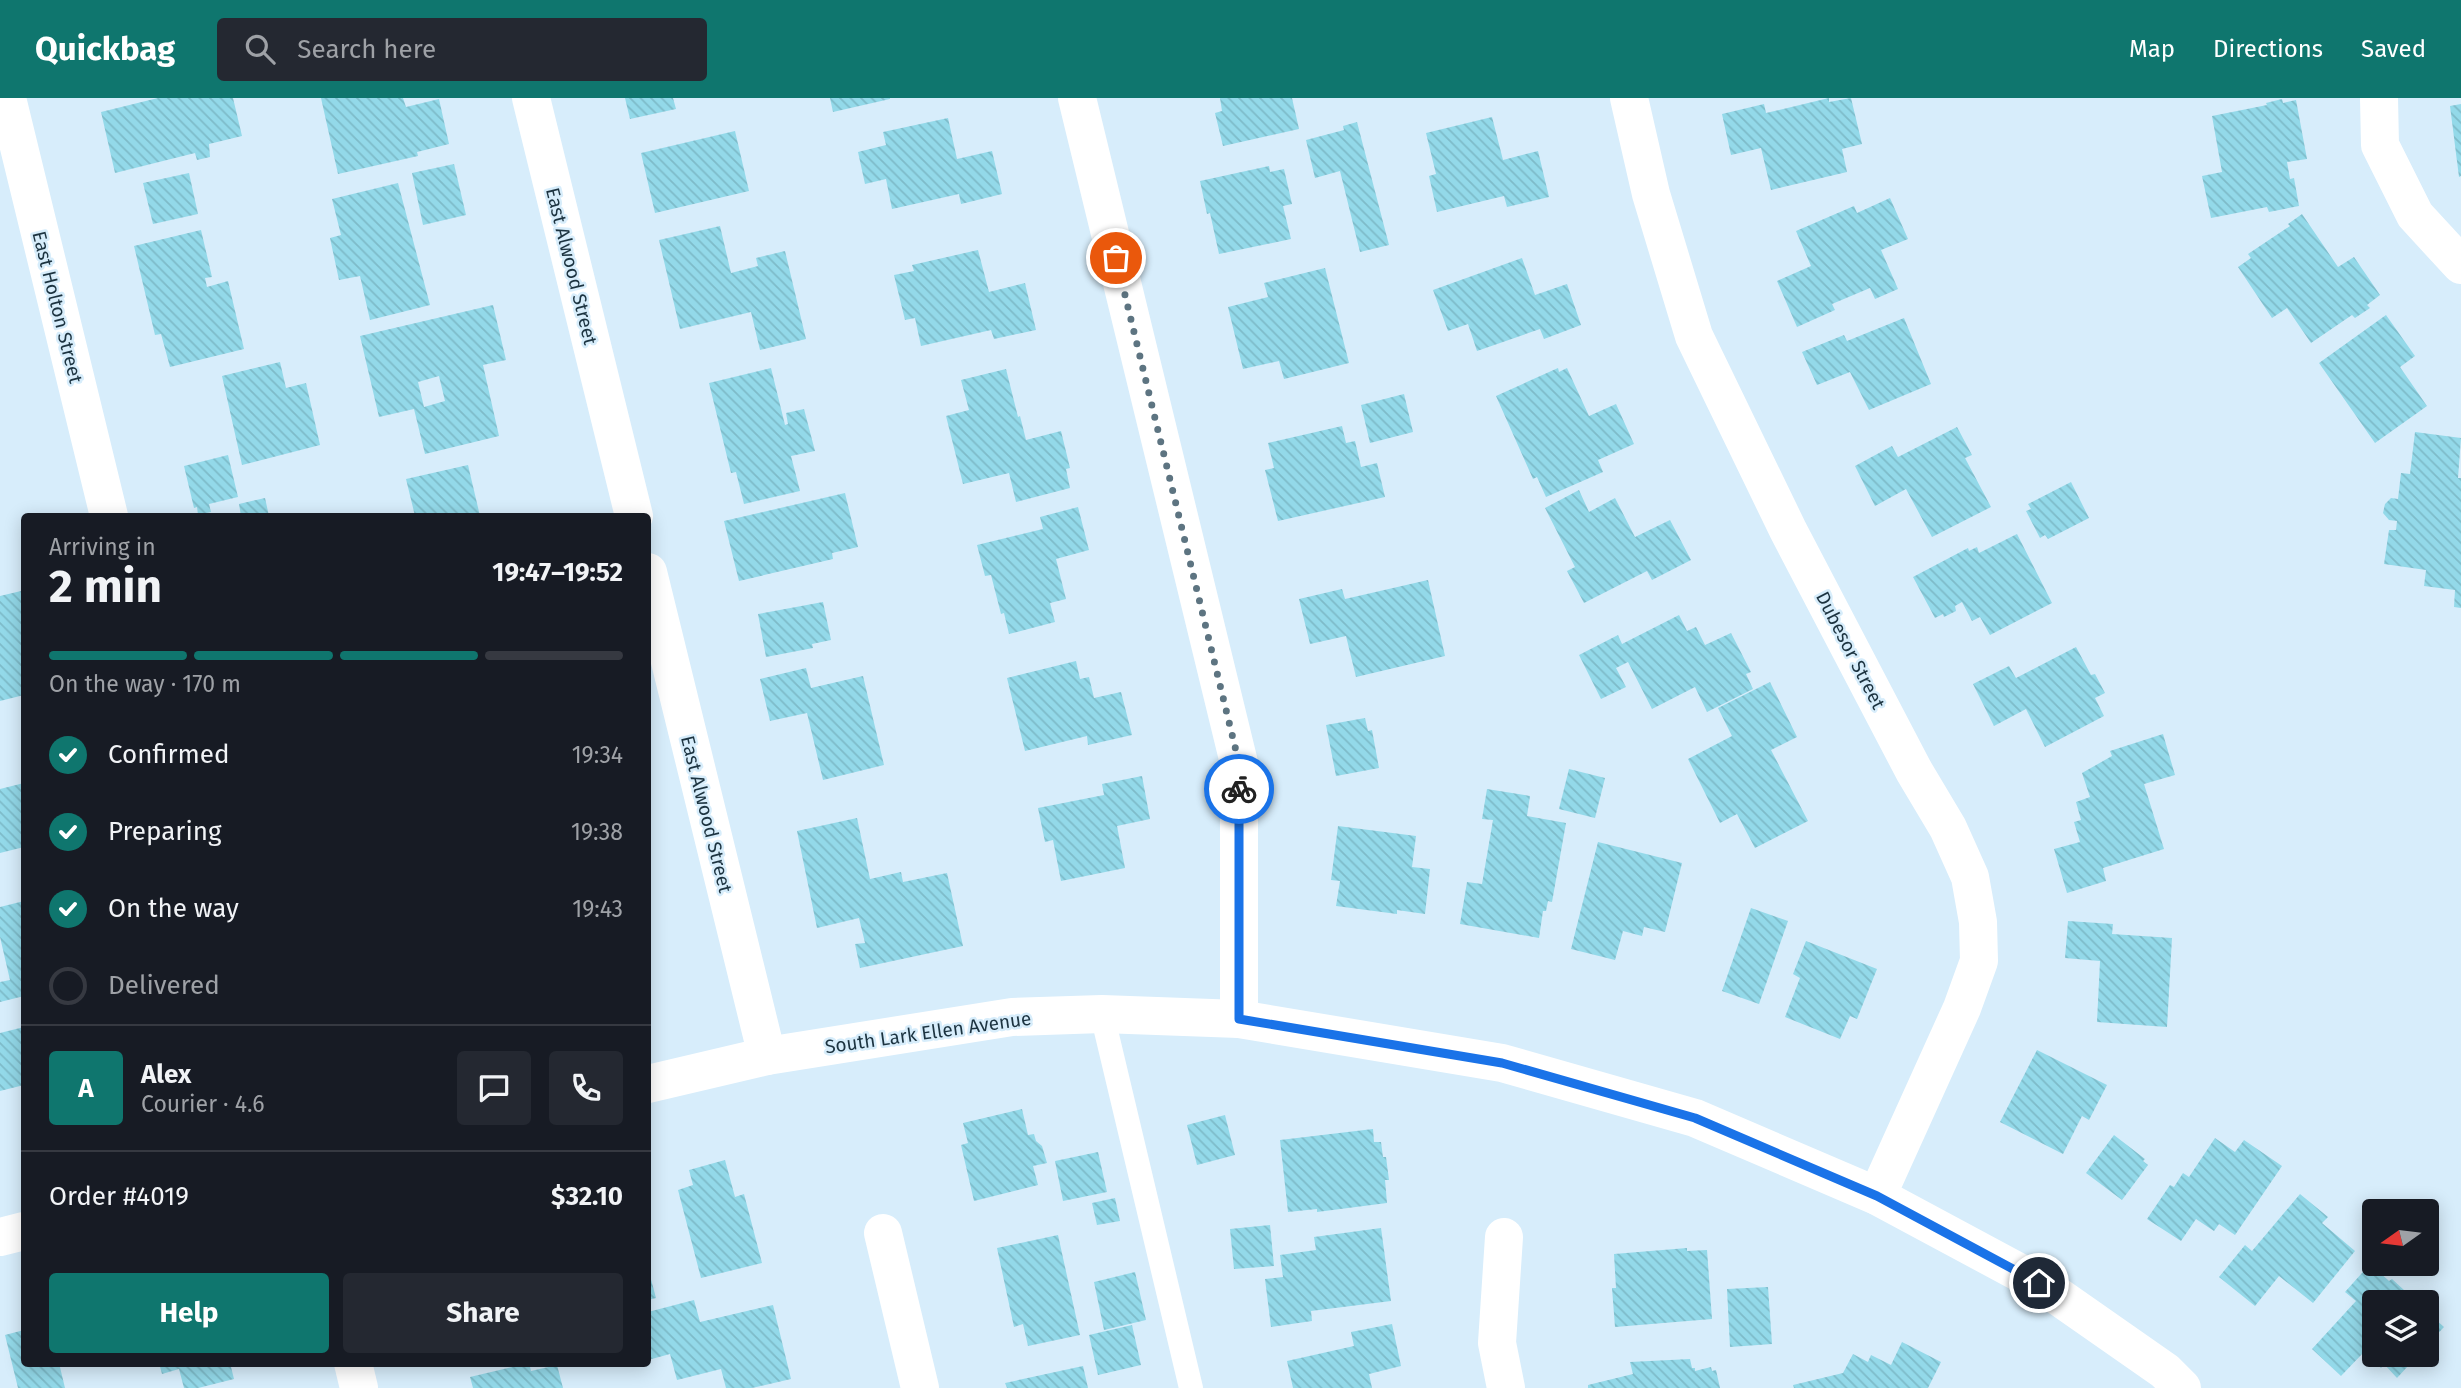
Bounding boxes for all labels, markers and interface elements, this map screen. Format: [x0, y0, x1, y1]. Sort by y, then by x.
search box [217, 18, 707, 81]
text: Quickbag [35, 29, 175, 69]
icon: search [241, 30, 279, 68]
text: Search here [297, 34, 436, 65]
text: Map [2129, 35, 2175, 63]
text: Directions [2213, 35, 2323, 63]
text: Saved [2361, 35, 2426, 63]
street label: East Alwood Street [541, 185, 602, 347]
pin [1086, 228, 1146, 288]
street label: East Holton Street [28, 229, 88, 386]
icon: bag [1097, 239, 1135, 277]
text: Arriving in [49, 533, 156, 561]
text: 19:47–19:52 [492, 557, 623, 588]
text: 2 min [49, 559, 162, 614]
street label: Dubesor Street [1811, 588, 1890, 713]
text: On the way · 170 m [49, 670, 241, 698]
street label: East Alwood Street [676, 733, 737, 895]
icon: check [49, 736, 87, 774]
text: Confirmed [108, 739, 229, 770]
text: 19:34 [572, 741, 623, 769]
courier [1204, 754, 1274, 824]
icon: bike [1220, 770, 1258, 808]
icon: check [49, 813, 87, 851]
text: Preparing [108, 816, 221, 847]
text: 19:38 [571, 818, 623, 846]
icon: check [49, 890, 87, 928]
text: On the way [108, 893, 239, 924]
text: 19:43 [572, 895, 623, 923]
text: Delivered [108, 970, 220, 1001]
street label: South Lark Ellen Avenue [824, 1007, 1033, 1058]
button: chat [457, 1051, 531, 1125]
button: phone [549, 1051, 623, 1125]
text: Alex [141, 1059, 191, 1090]
text: A [78, 1073, 94, 1104]
text: Courier · 4.6 [141, 1090, 265, 1118]
text: Order #4019 [49, 1181, 189, 1212]
text: $32.10 [551, 1181, 623, 1212]
north arrow [2362, 1199, 2440, 1276]
map controls [2362, 1199, 2439, 1367]
pin [2009, 1253, 2069, 1313]
icon: home [2020, 1264, 2058, 1302]
button: Help [49, 1273, 329, 1353]
button: Share [343, 1273, 623, 1353]
button: layers [2362, 1290, 2439, 1367]

